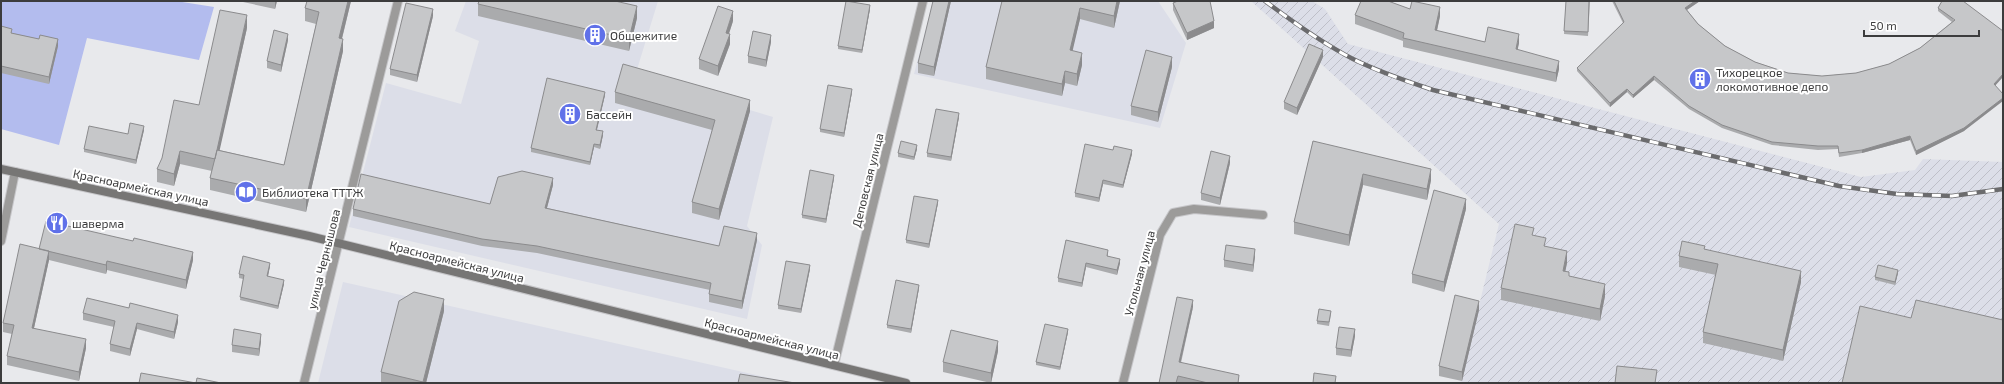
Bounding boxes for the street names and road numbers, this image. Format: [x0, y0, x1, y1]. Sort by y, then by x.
street label: Деповская улица [848, 131, 886, 229]
street label: Красноармейская улица [72, 166, 210, 209]
street label: улица Чернышова [304, 208, 343, 311]
street label: Угольная улица [1121, 229, 1158, 317]
street label: Красноармейская улица [388, 237, 526, 285]
street label: Красноармейская улица [703, 314, 841, 362]

